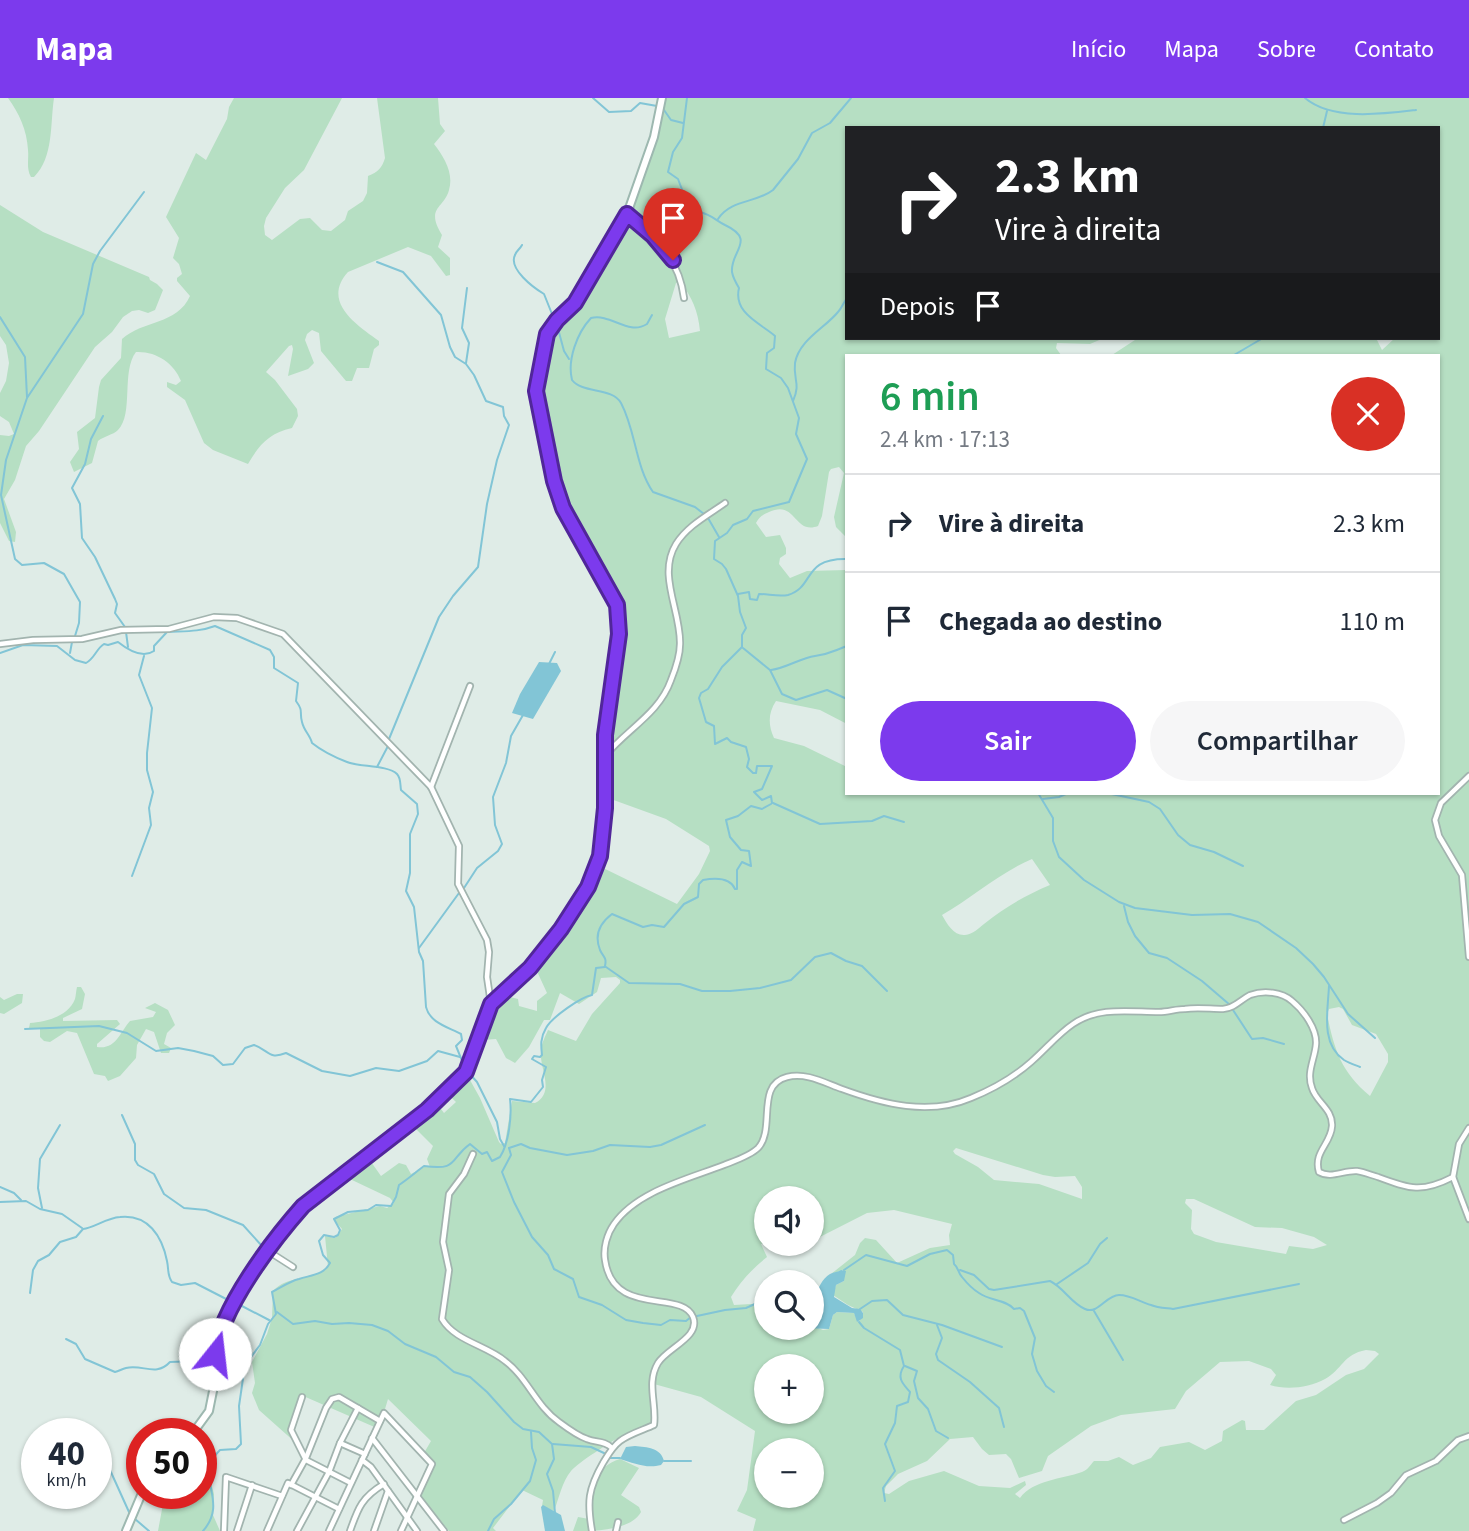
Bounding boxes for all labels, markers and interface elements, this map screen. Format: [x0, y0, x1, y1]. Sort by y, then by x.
text: Mapa [35, 26, 113, 73]
text: Início [1071, 32, 1126, 67]
text: Mapa [1164, 32, 1219, 67]
text: Sobre [1257, 32, 1316, 67]
text: Contato [1354, 32, 1434, 67]
text: 2.3 km [995, 142, 1140, 212]
icon: right [880, 154, 971, 245]
pin [643, 188, 703, 260]
icon: arrive [654, 199, 692, 237]
text: Vire à direita [995, 207, 1161, 253]
icon: arrive [969, 287, 1007, 325]
text: Depois [880, 288, 955, 325]
text: 6 min [880, 367, 980, 427]
button: close [1331, 377, 1405, 451]
text: 2.4 km · 17:13 [880, 423, 1010, 456]
icon: right [880, 504, 918, 542]
text: Vire à direita [939, 505, 1084, 542]
text: 2.3 km [1333, 505, 1405, 542]
icon: arrive [880, 602, 918, 640]
text: Chegada ao destino [939, 603, 1162, 640]
text: 110 m [1339, 603, 1405, 640]
button: Sair [880, 701, 1136, 781]
button: Compartilhar [1150, 701, 1405, 781]
map controls [754, 1186, 824, 1508]
button: sound [754, 1186, 824, 1256]
button: search [754, 1270, 824, 1340]
position arrow [178, 1317, 252, 1391]
button: + [754, 1354, 824, 1424]
speed limit sign: 50 [126, 1418, 217, 1509]
text: 40 [48, 1429, 85, 1479]
button: − [754, 1438, 824, 1508]
text: km/h [47, 1468, 86, 1493]

